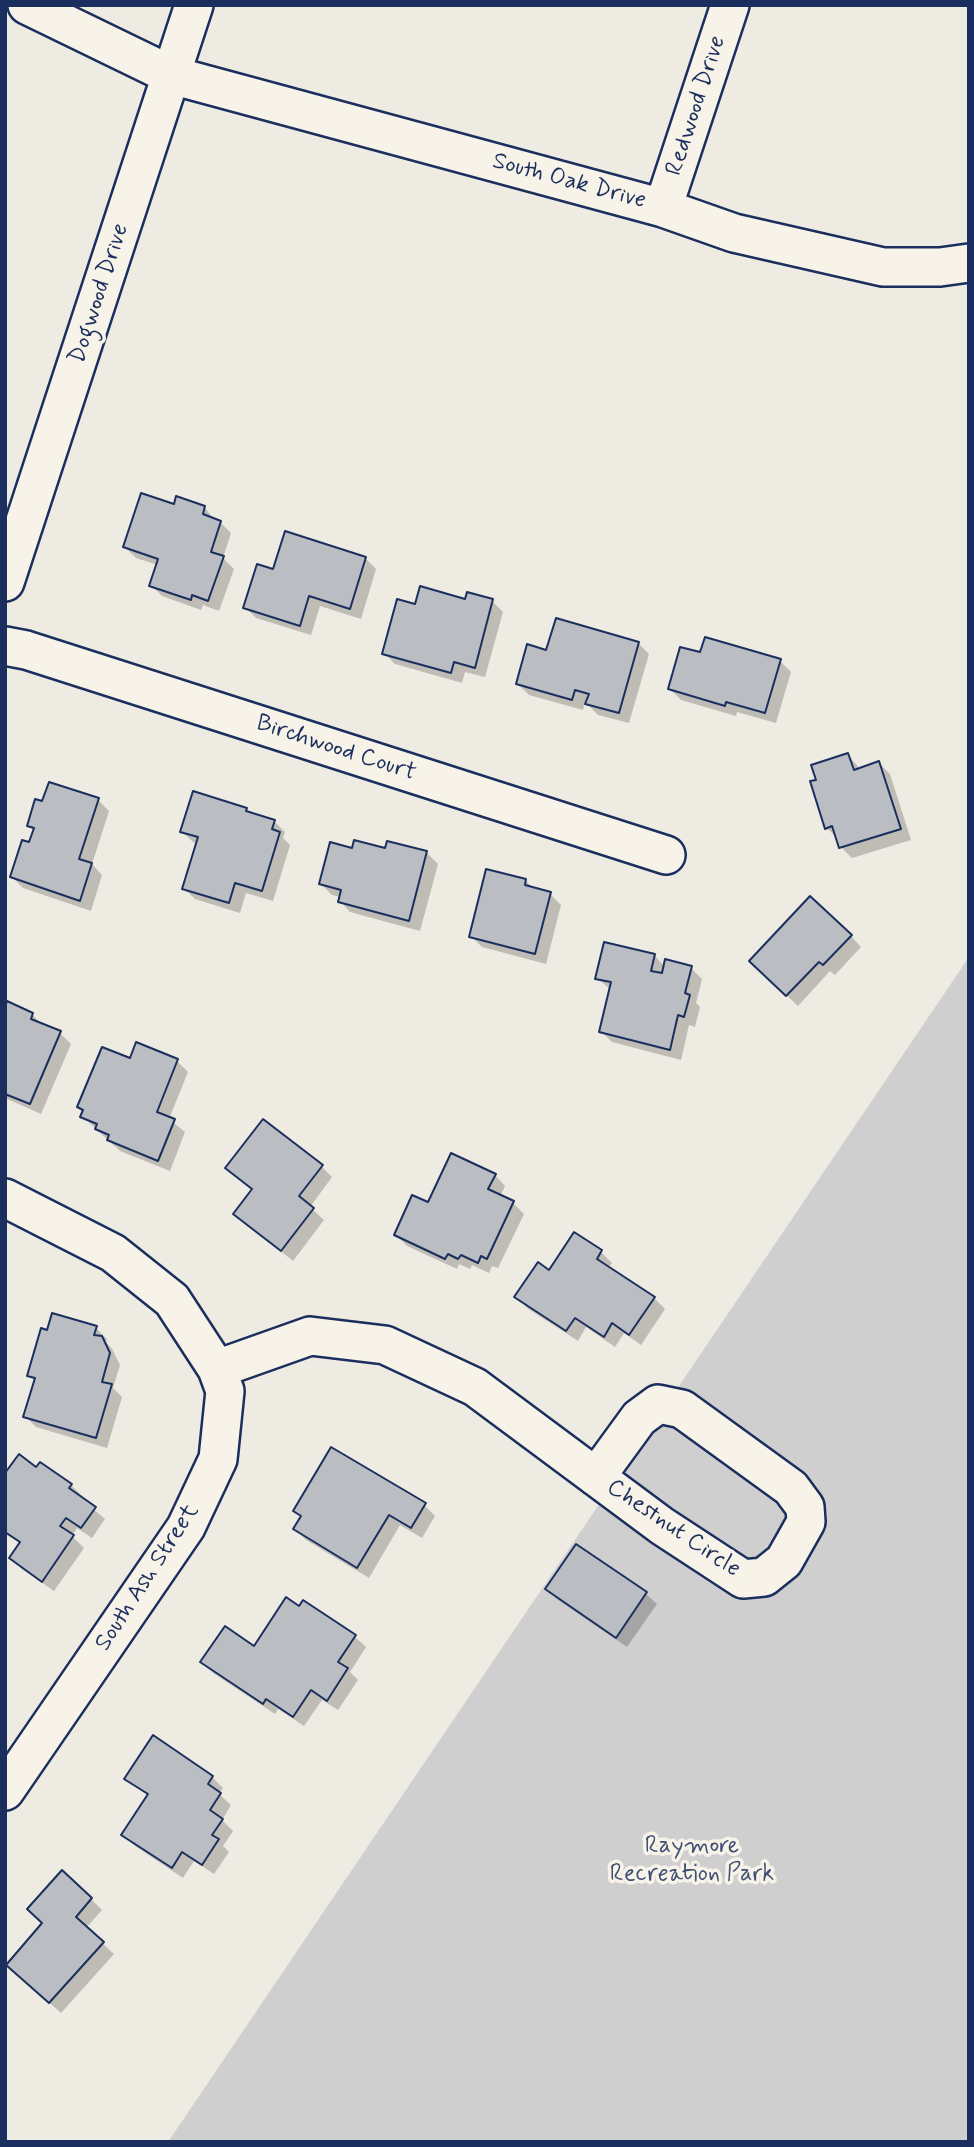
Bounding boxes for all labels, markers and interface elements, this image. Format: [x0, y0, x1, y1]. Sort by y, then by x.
street label: Redwood Drive [661, 32, 733, 180]
street label: South Oak Drive [489, 148, 649, 216]
street label: Dogwood Drive [64, 220, 136, 368]
street label: Birchwood Court [252, 710, 420, 788]
street label: Chestnut Circle [600, 1474, 746, 1584]
street label: South Ash Street [90, 1499, 206, 1657]
park label: Raymore Recreation Park [610, 1833, 774, 1889]

